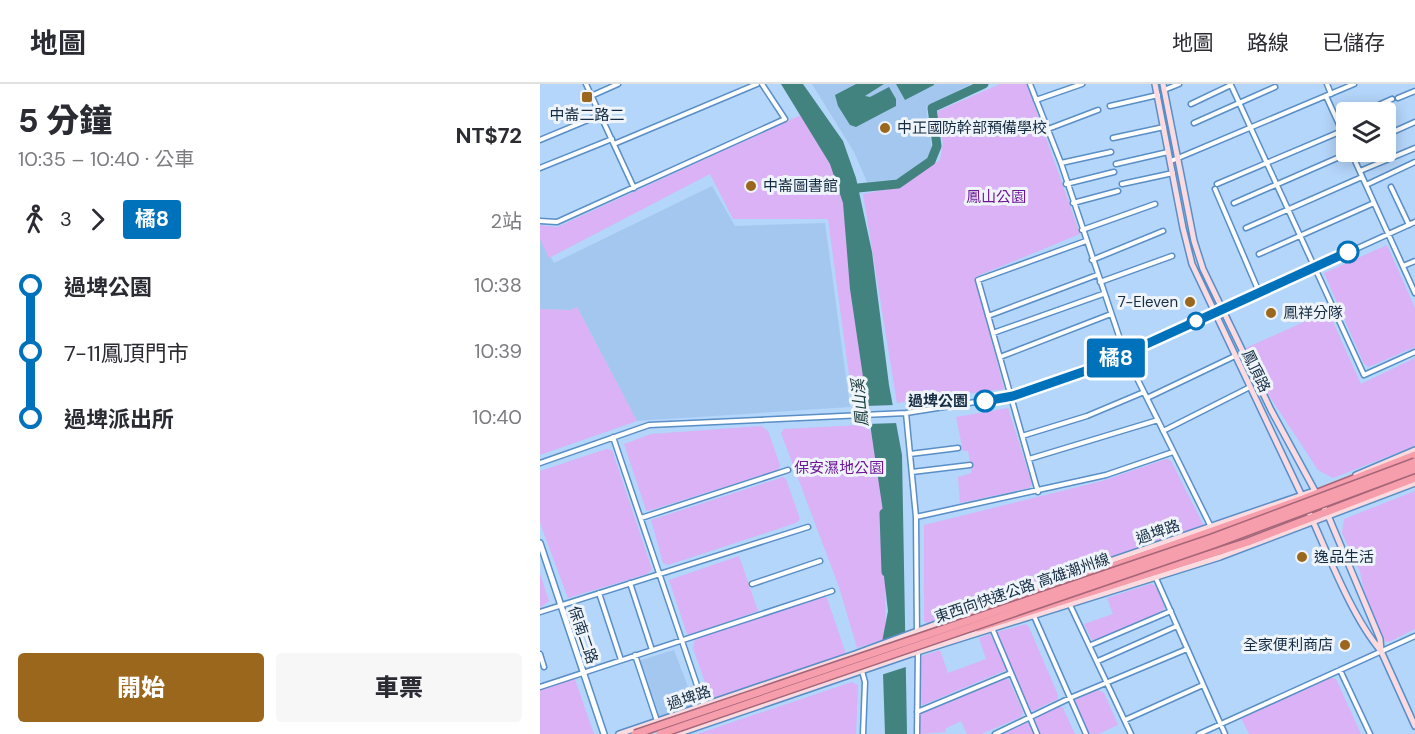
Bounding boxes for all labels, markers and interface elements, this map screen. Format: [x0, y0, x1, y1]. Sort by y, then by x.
text: 地圖 [30, 25, 86, 62]
text: 地圖 [1172, 29, 1214, 57]
text: 路線 [1247, 29, 1289, 57]
text: 已儲存 [1322, 29, 1385, 57]
marker: 中崙二路二 [580, 90, 594, 104]
text: 5 分鐘 [18, 99, 112, 142]
map controls [1336, 102, 1396, 162]
button: layers [1336, 102, 1396, 162]
place label: 中崙二路二 [549, 105, 625, 125]
place label: 中正國防幹部預備學校 [897, 118, 1047, 138]
text: NT$72 [455, 121, 522, 150]
marker: 中正國防幹部預備學校 [878, 121, 892, 135]
text: 10:35 – 10:40 · 公車 [18, 146, 194, 172]
place label: 中崙圖書館 [763, 176, 838, 196]
marker: 中崙圖書館 [744, 179, 758, 193]
park label: 鳳山公園 [966, 187, 1026, 207]
icon: walk [18, 203, 51, 236]
icon: forward [81, 203, 114, 236]
text: 橘8 [135, 205, 169, 233]
text: 3 [60, 206, 72, 232]
text: 2站 [490, 208, 522, 234]
unlabelled marker [1337, 241, 1359, 263]
text: 10:38 [474, 272, 522, 298]
text: 過埤公園 [64, 273, 152, 302]
place label: 7-Eleven [1118, 292, 1178, 312]
marker: 7-Eleven [1183, 295, 1197, 309]
place label: 鳳祥分隊 [1283, 303, 1343, 323]
marker: 鳳祥分隊 [1264, 306, 1278, 320]
unlabelled marker [1187, 312, 1205, 330]
text: 10:39 [474, 338, 522, 364]
line badge: 橘8 [1089, 338, 1143, 378]
text: 7-11鳳頂門市 [64, 339, 189, 368]
text: 橘8 [1099, 344, 1133, 372]
street label: 鳳頂路 [1237, 346, 1275, 396]
water label: 鳳山溪 [847, 376, 873, 428]
marker: 過埤公園 [974, 390, 996, 412]
place label: 過埤公園 [908, 391, 968, 411]
text: 10:40 [472, 404, 522, 430]
text: 過埤派出所 [64, 405, 174, 434]
park label: 保安濕地公園 [794, 458, 884, 478]
street label: 過埤路 [1133, 515, 1183, 549]
place label: 逸品生活 [1314, 547, 1374, 567]
street label: 東西向快速公路 高雄潮州線 [932, 549, 1112, 627]
marker: 逸品生活 [1295, 550, 1309, 564]
street label: 保南二路 [564, 603, 602, 667]
place label: 全家便利商店 [1243, 635, 1333, 655]
marker: 全家便利商店 [1338, 638, 1352, 652]
button: 開始 [18, 653, 264, 722]
button: 車票 [276, 653, 522, 722]
street label: 過埤路 [664, 681, 714, 715]

